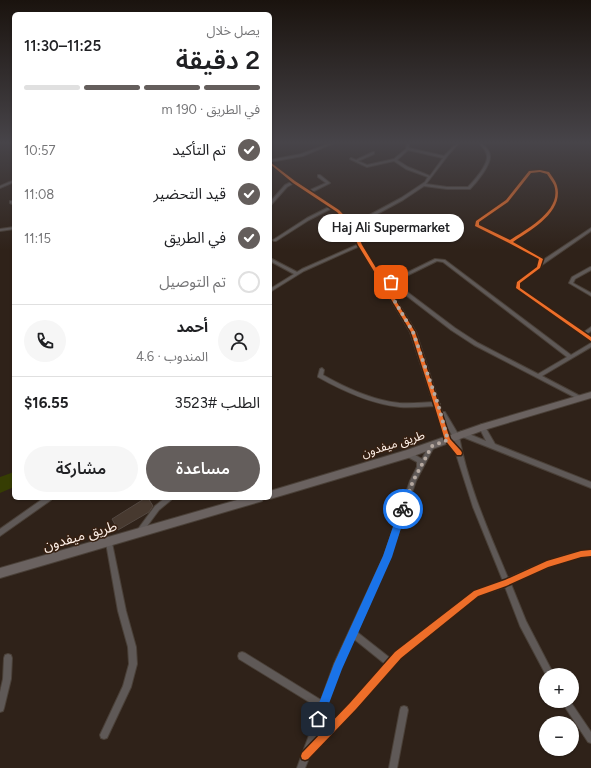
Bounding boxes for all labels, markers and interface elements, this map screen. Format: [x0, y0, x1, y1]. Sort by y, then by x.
text: يصل خلال [207, 23, 260, 38]
text: 11:25–11:30 [24, 37, 101, 55]
text: 2 دقيقة [176, 44, 260, 76]
text: في الطريق · 190 m [161, 102, 260, 117]
icon: check [238, 139, 260, 161]
text: تم التأكيد [172, 141, 226, 159]
text: 10:57 [24, 143, 55, 158]
icon: check [238, 183, 260, 205]
text: قيد التحضير [154, 185, 226, 203]
text: 11:08 [24, 187, 54, 202]
callout: Haj Ali Supermarket [318, 214, 464, 242]
text: Haj Ali Supermarket [332, 220, 450, 235]
icon: check [238, 227, 260, 249]
text: في الطريق [164, 229, 226, 247]
text: 11:15 [24, 231, 51, 246]
pin [374, 265, 408, 299]
icon: bag [380, 271, 402, 293]
text: تم التوصيل [159, 273, 226, 291]
text: أحمد [177, 318, 208, 336]
button: phone [24, 320, 66, 362]
button: person [218, 320, 260, 362]
text: المندوب · 4.6 [136, 349, 208, 364]
text: $16.55 [24, 394, 69, 412]
text: الطلب #3523 [175, 394, 260, 412]
street label: طريق ميفدون [360, 428, 427, 461]
button: مشاركة [24, 446, 138, 492]
button: مساعدة [146, 446, 260, 492]
courier [383, 489, 423, 529]
icon: bike [392, 498, 414, 520]
street label: طريق ميفدون [41, 517, 119, 556]
map controls [539, 668, 579, 756]
button: + [539, 668, 579, 708]
pin [301, 702, 335, 736]
icon: home [307, 708, 329, 730]
button: − [539, 716, 579, 756]

